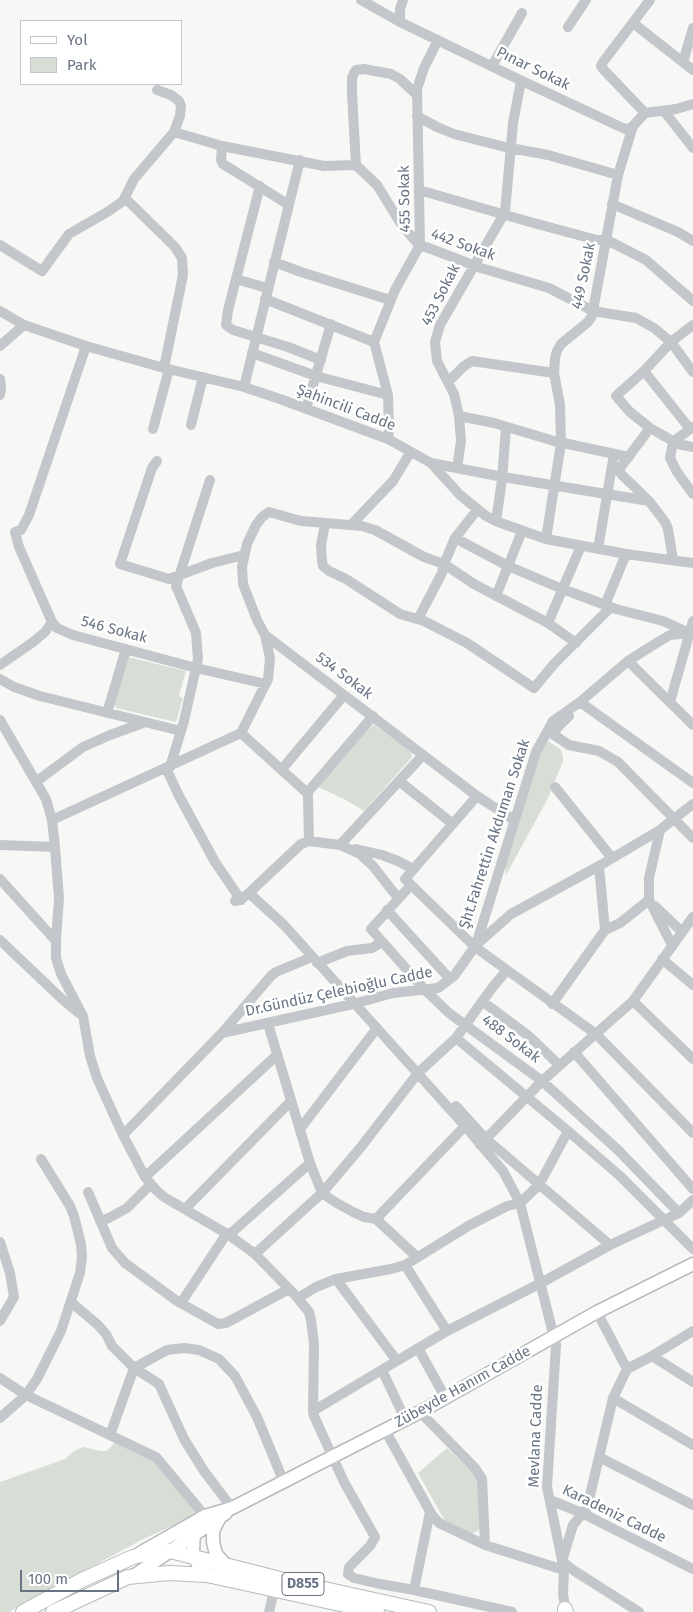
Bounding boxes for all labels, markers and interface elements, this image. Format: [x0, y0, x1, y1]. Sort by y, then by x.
legend [20, 20, 182, 85]
text: Yol [67, 31, 88, 49]
street label: Pınar Sokak [493, 43, 573, 95]
text: Park [67, 56, 97, 74]
street label: 455 Sokak [395, 165, 415, 233]
street label: 442 Sokak [428, 225, 498, 265]
street label: 449 Sokak [568, 241, 600, 311]
street label: 453 Sokak [418, 261, 464, 329]
street label: Şahincili Cadde [294, 381, 398, 435]
street label: 546 Sokak [79, 613, 149, 647]
street label: 534 Sokak [312, 649, 376, 703]
street label: Şht.Fahrettin Akduman Sokak [456, 737, 534, 931]
street label: Dr.Gündüz Çelebioğlu Cadde [244, 963, 434, 1021]
street label: 488 Sokak [478, 1011, 544, 1067]
street label: Zübeyde Hanım Cadde [392, 1342, 534, 1432]
street label: Mevlana Cadde [525, 1384, 547, 1488]
street label: Karadeniz Cadde [559, 1481, 669, 1547]
scale bar [22, 1560, 121, 1592]
text: 100 m [28, 1570, 68, 1588]
road number: D855 [282, 1572, 324, 1596]

